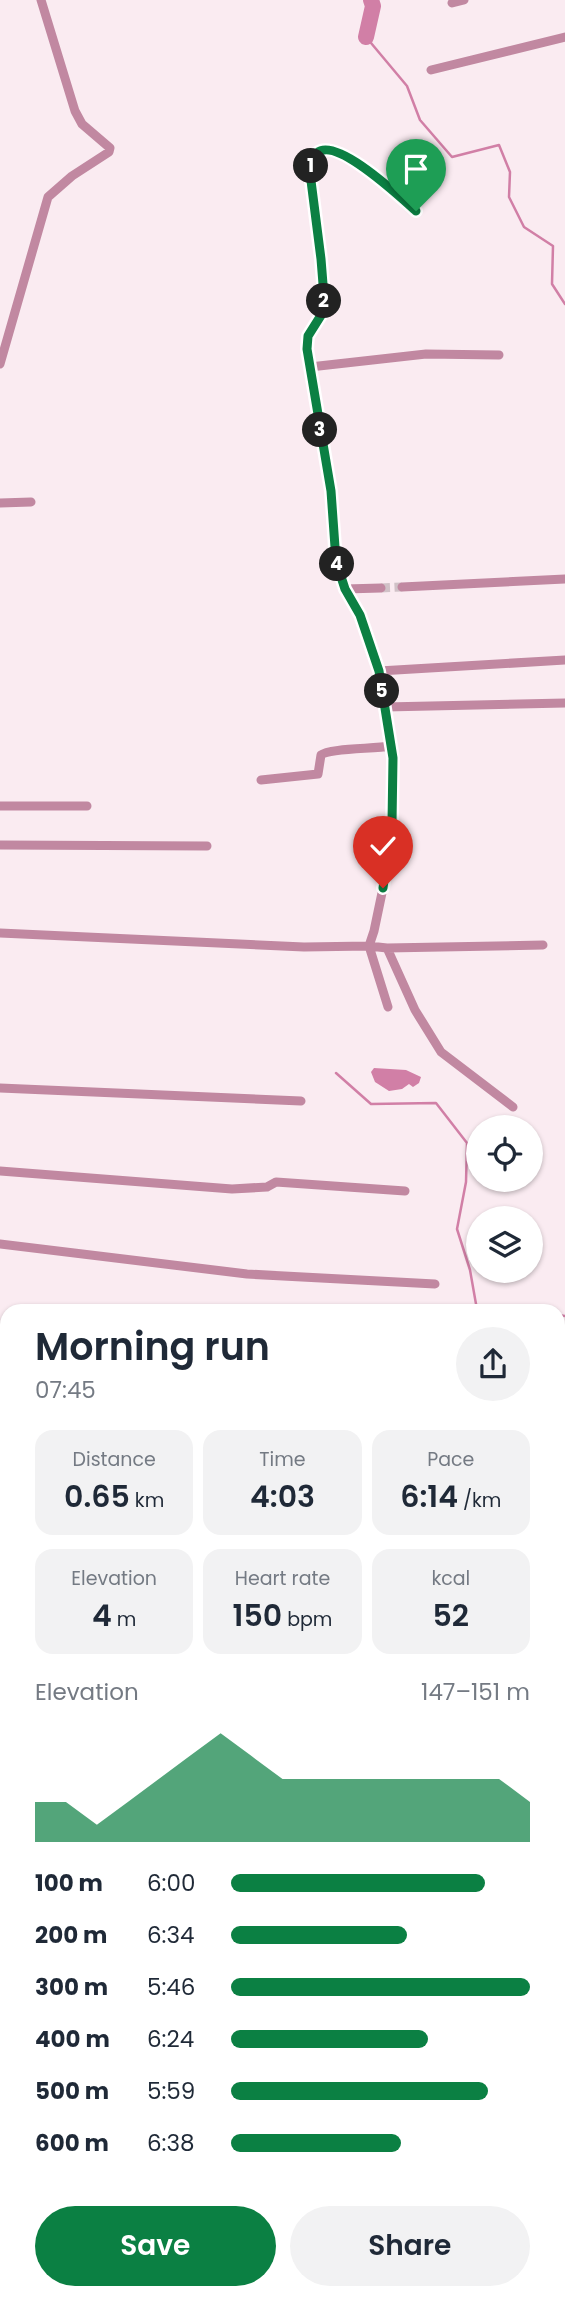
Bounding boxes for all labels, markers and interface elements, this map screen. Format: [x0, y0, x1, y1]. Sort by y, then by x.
pin [386, 139, 446, 211]
pin: 1 [294, 148, 328, 184]
icon: arrive [397, 150, 435, 188]
text: 1 [307, 152, 314, 179]
pin: 2 [306, 284, 342, 318]
text: 2 [318, 287, 329, 314]
pin: 3 [302, 412, 338, 448]
text: 3 [314, 416, 325, 443]
pin: 4 [320, 546, 354, 582]
text: 4 [330, 550, 343, 577]
pin: 5 [364, 674, 400, 708]
text: 5 [375, 677, 388, 704]
pin [353, 816, 413, 888]
icon: check [364, 827, 402, 865]
map controls [466, 1115, 543, 1283]
button: locate [466, 1115, 543, 1192]
button: layers [466, 1206, 543, 1283]
text: Morning run [35, 1320, 270, 1373]
button: share [456, 1327, 530, 1401]
text: 07:45 [35, 1374, 96, 1406]
text: Distance [73, 1446, 156, 1473]
text: Time [259, 1446, 306, 1473]
text: Pace [427, 1446, 474, 1473]
text: 0.65 [64, 1475, 130, 1518]
text: 4:03 [250, 1475, 315, 1518]
text: 6:14 [400, 1475, 458, 1518]
text: km [130, 1487, 164, 1514]
text: /km [458, 1487, 501, 1514]
text: Elevation [71, 1565, 157, 1592]
text: Heart rate [235, 1565, 330, 1592]
text: kcal [431, 1565, 470, 1592]
text: 4 [92, 1594, 112, 1637]
text: 150 [233, 1594, 282, 1637]
text: 52 [433, 1594, 469, 1637]
text: m [112, 1606, 136, 1633]
text: bpm [282, 1606, 332, 1633]
text: Elevation [35, 1676, 139, 1708]
text: 147–151 m [421, 1676, 530, 1708]
text: 100 m [35, 1867, 103, 1899]
text: 6:00 [147, 1867, 195, 1899]
text: 200 m [35, 1919, 107, 1951]
text: 6:34 [147, 1919, 195, 1951]
text: 300 m [35, 1971, 108, 2003]
text: 5:46 [147, 1971, 195, 2003]
text: 400 m [35, 2023, 110, 2055]
text: 6:24 [147, 2023, 194, 2055]
text: 500 m [35, 2075, 109, 2107]
text: 5:59 [147, 2075, 195, 2107]
text: 600 m [35, 2127, 109, 2159]
text: 6:38 [147, 2127, 195, 2159]
button: Save [35, 2206, 276, 2286]
button: Share [290, 2206, 530, 2286]

